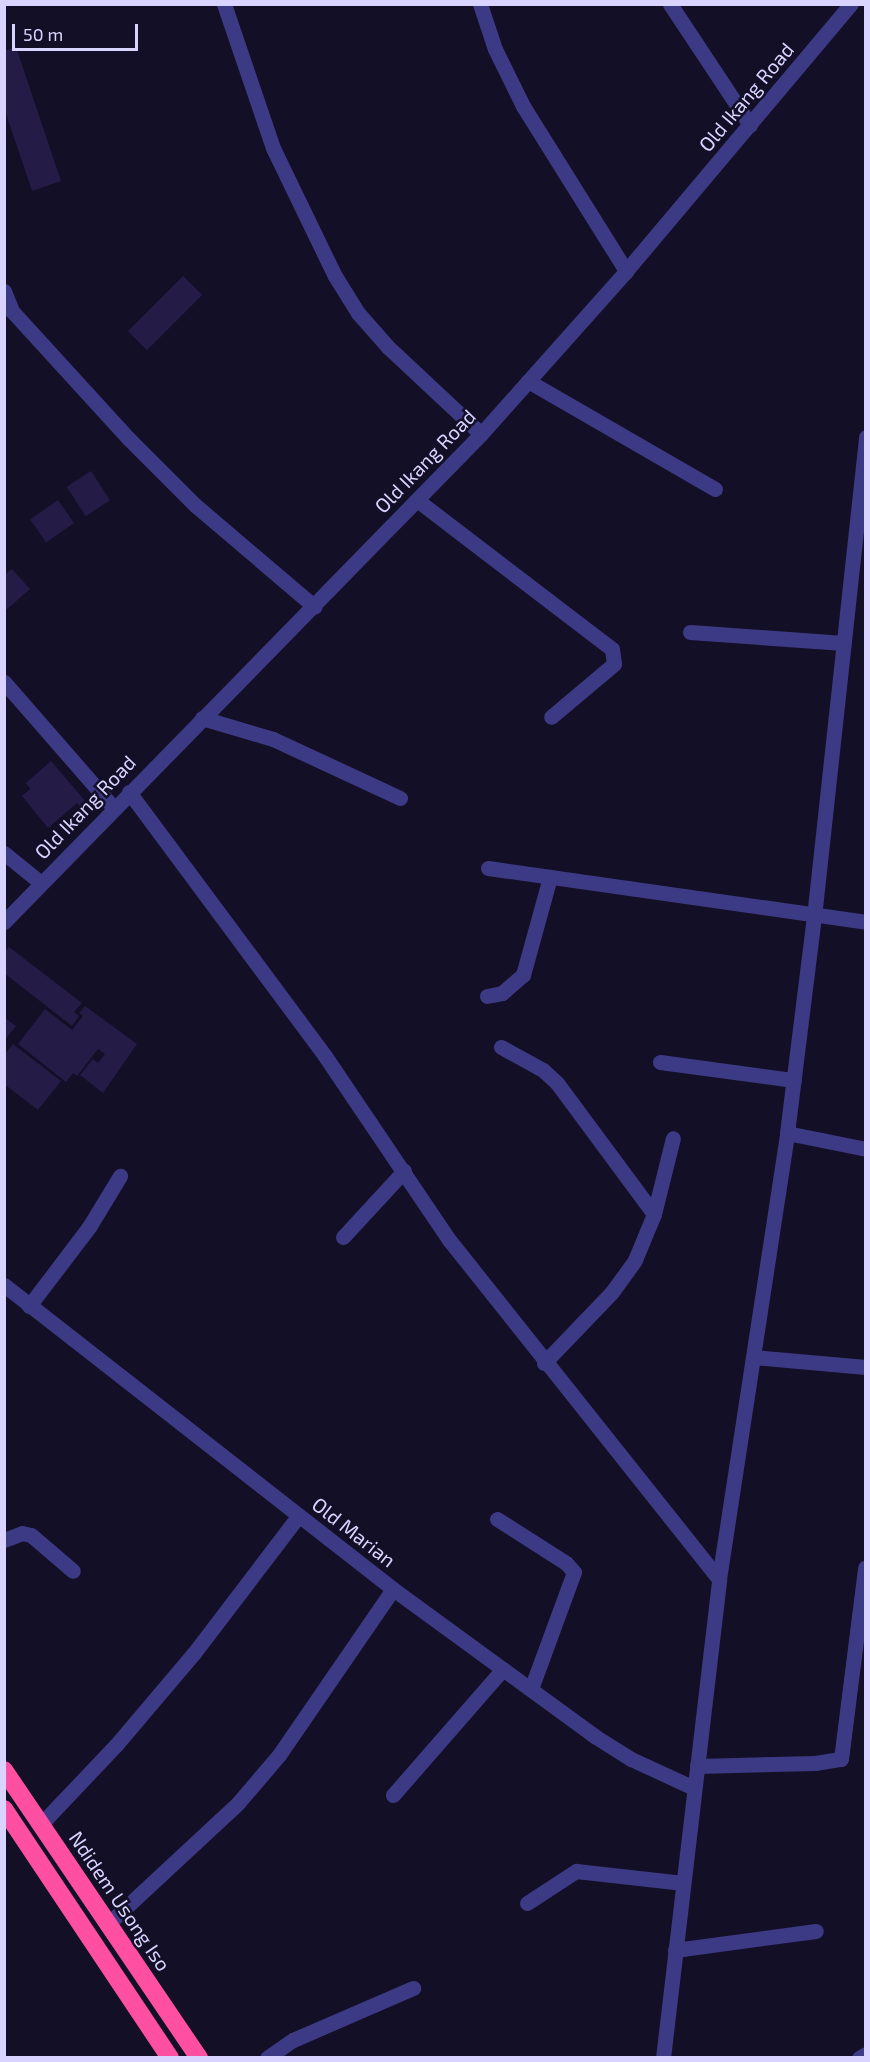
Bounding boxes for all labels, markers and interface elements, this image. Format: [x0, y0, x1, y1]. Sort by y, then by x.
scale bar [15, 12, 141, 50]
text: 50 m [23, 23, 63, 45]
street label: Old Ikang Road [693, 38, 799, 156]
street label: Old Ikang Road [370, 404, 480, 518]
street label: Old Ikang Road [30, 750, 140, 864]
street label: Old Marian [307, 1492, 401, 1572]
street label: Ndidem Usong Iso [64, 1826, 176, 1976]

